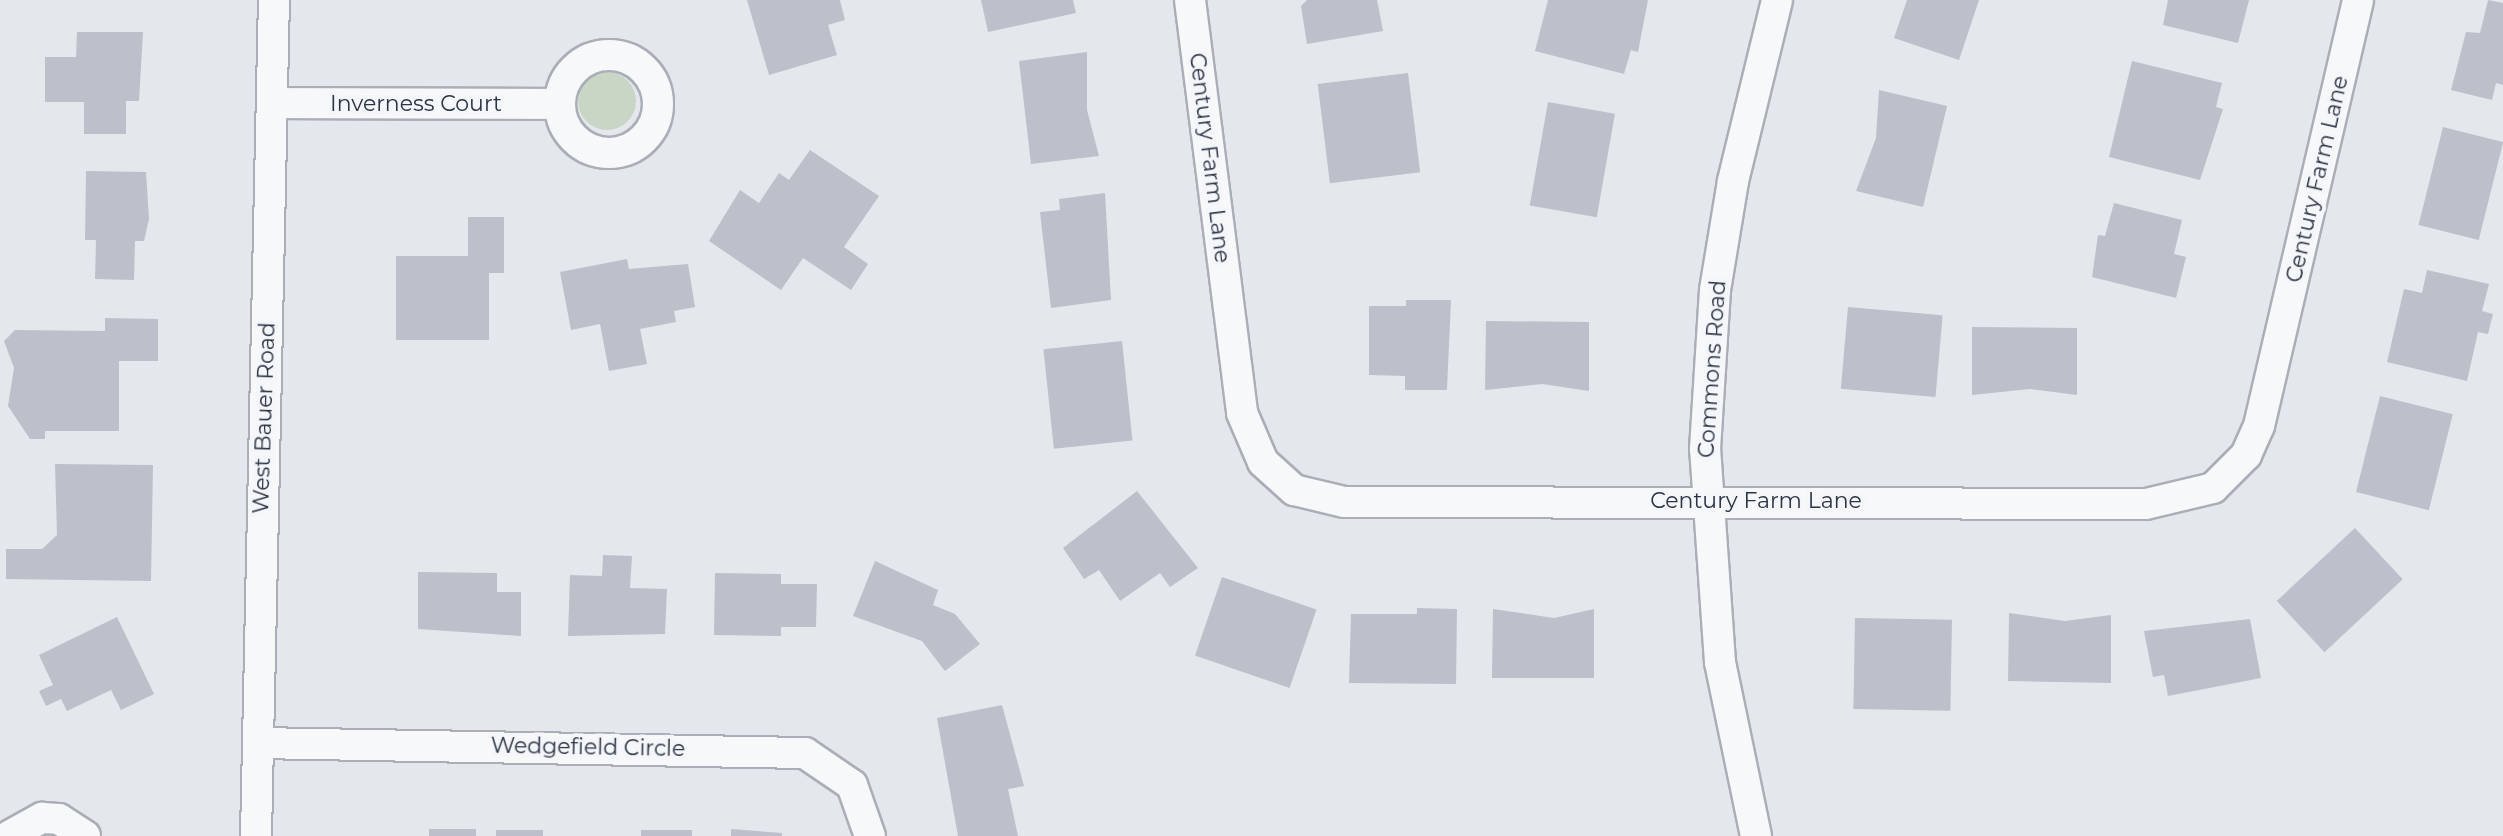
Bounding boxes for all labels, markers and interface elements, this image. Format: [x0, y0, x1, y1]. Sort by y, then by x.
street label: Century Farm Lane [1184, 51, 1236, 265]
street label: Century Farm Lane [2280, 73, 2354, 285]
street label: Inverness Court [330, 91, 502, 117]
street label: Commons Road [1693, 279, 1731, 459]
street label: West Bauer Road [247, 322, 281, 514]
street label: Century Farm Lane [1650, 488, 1862, 514]
street label: Wedgefield Circle [491, 732, 685, 762]

